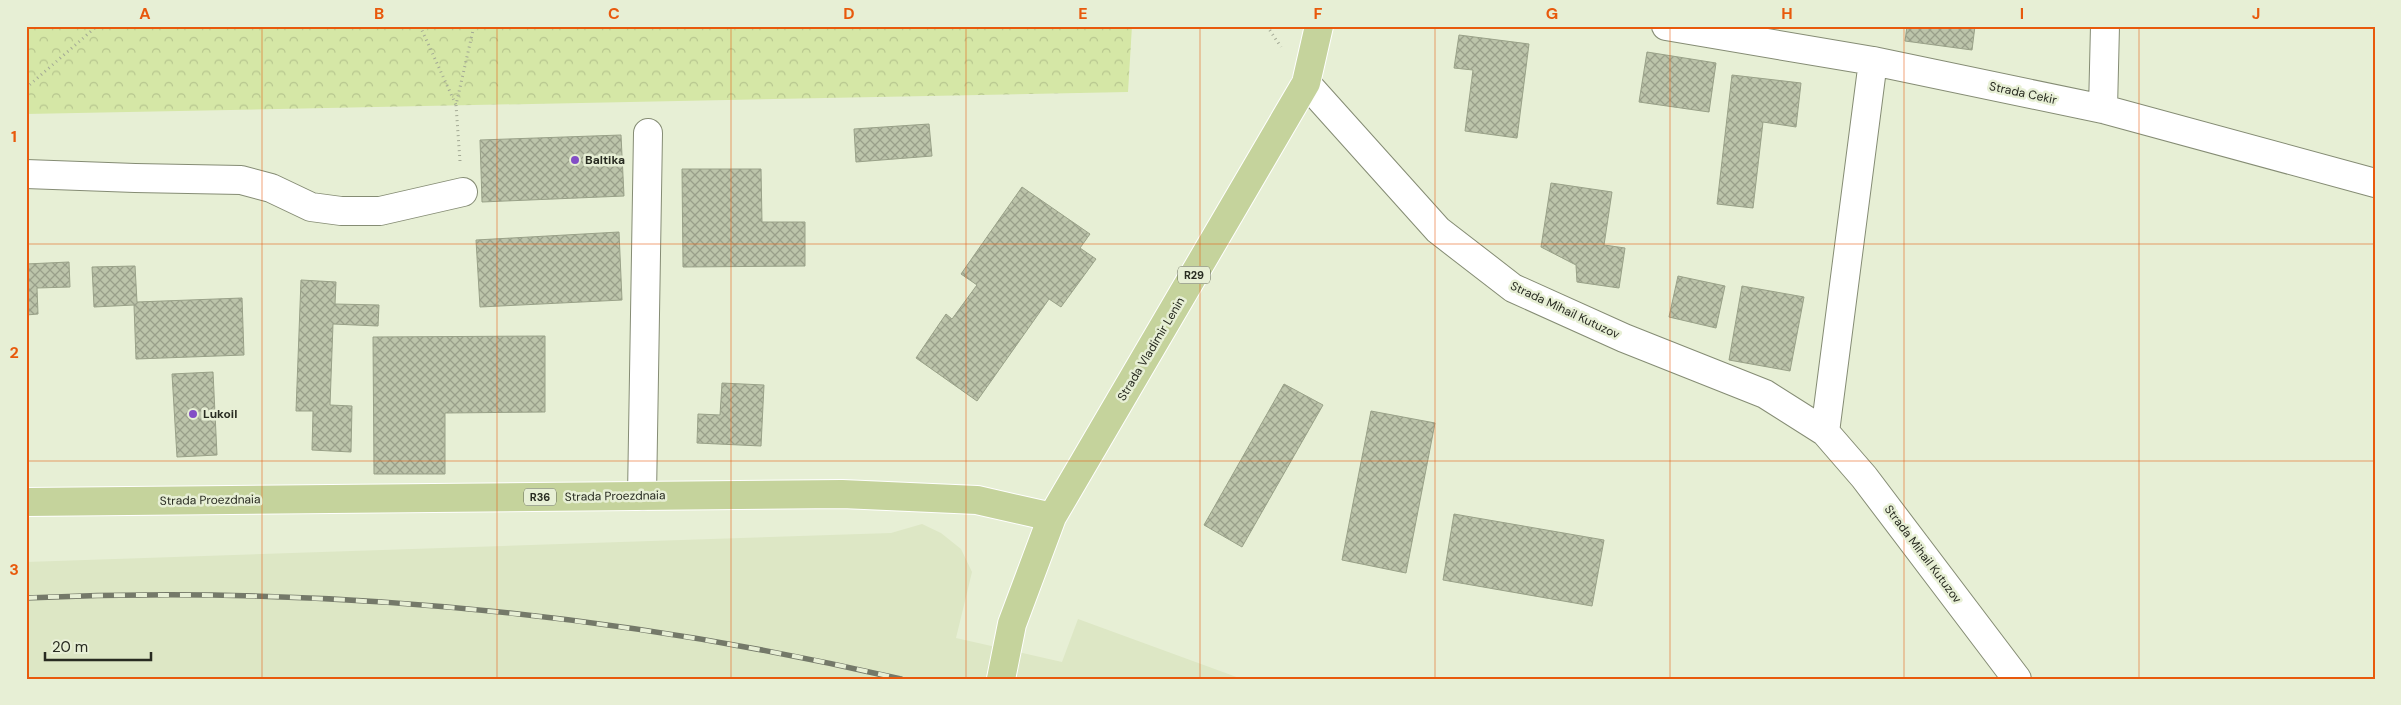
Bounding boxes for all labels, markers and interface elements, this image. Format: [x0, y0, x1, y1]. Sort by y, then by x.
text: A [139, 3, 151, 24]
text: B [374, 3, 384, 24]
text: C [608, 3, 620, 24]
text: D [843, 3, 855, 24]
text: E [1078, 3, 1088, 24]
text: F [1314, 3, 1323, 24]
text: G [1546, 3, 1558, 24]
text: H [1781, 3, 1793, 24]
text: I [2020, 3, 2024, 24]
text: J [2252, 3, 2260, 24]
street label: Strada Cekir [1988, 78, 2059, 108]
text: 1 [11, 126, 17, 147]
place label: Baltika [585, 152, 625, 168]
marker: Baltika [569, 154, 581, 166]
road number: R29 [1178, 266, 1210, 284]
street label: Strada Mihail Kutuzov [1508, 278, 1623, 343]
street label: Strada Vladimir Lenin [1114, 294, 1188, 404]
text: 2 [9, 342, 19, 363]
place label: Lukoil [203, 406, 237, 422]
marker: Lukoil [187, 408, 199, 420]
street label: Strada Proezdnaia [564, 487, 666, 505]
road number: R36 [524, 488, 556, 506]
street label: Strada Proezdnaia [159, 491, 261, 509]
street label: Strada Mihail Kutuzov [1881, 502, 1966, 607]
text: 3 [9, 559, 19, 580]
scale bar [45, 630, 151, 662]
text: 20 m [52, 637, 88, 657]

